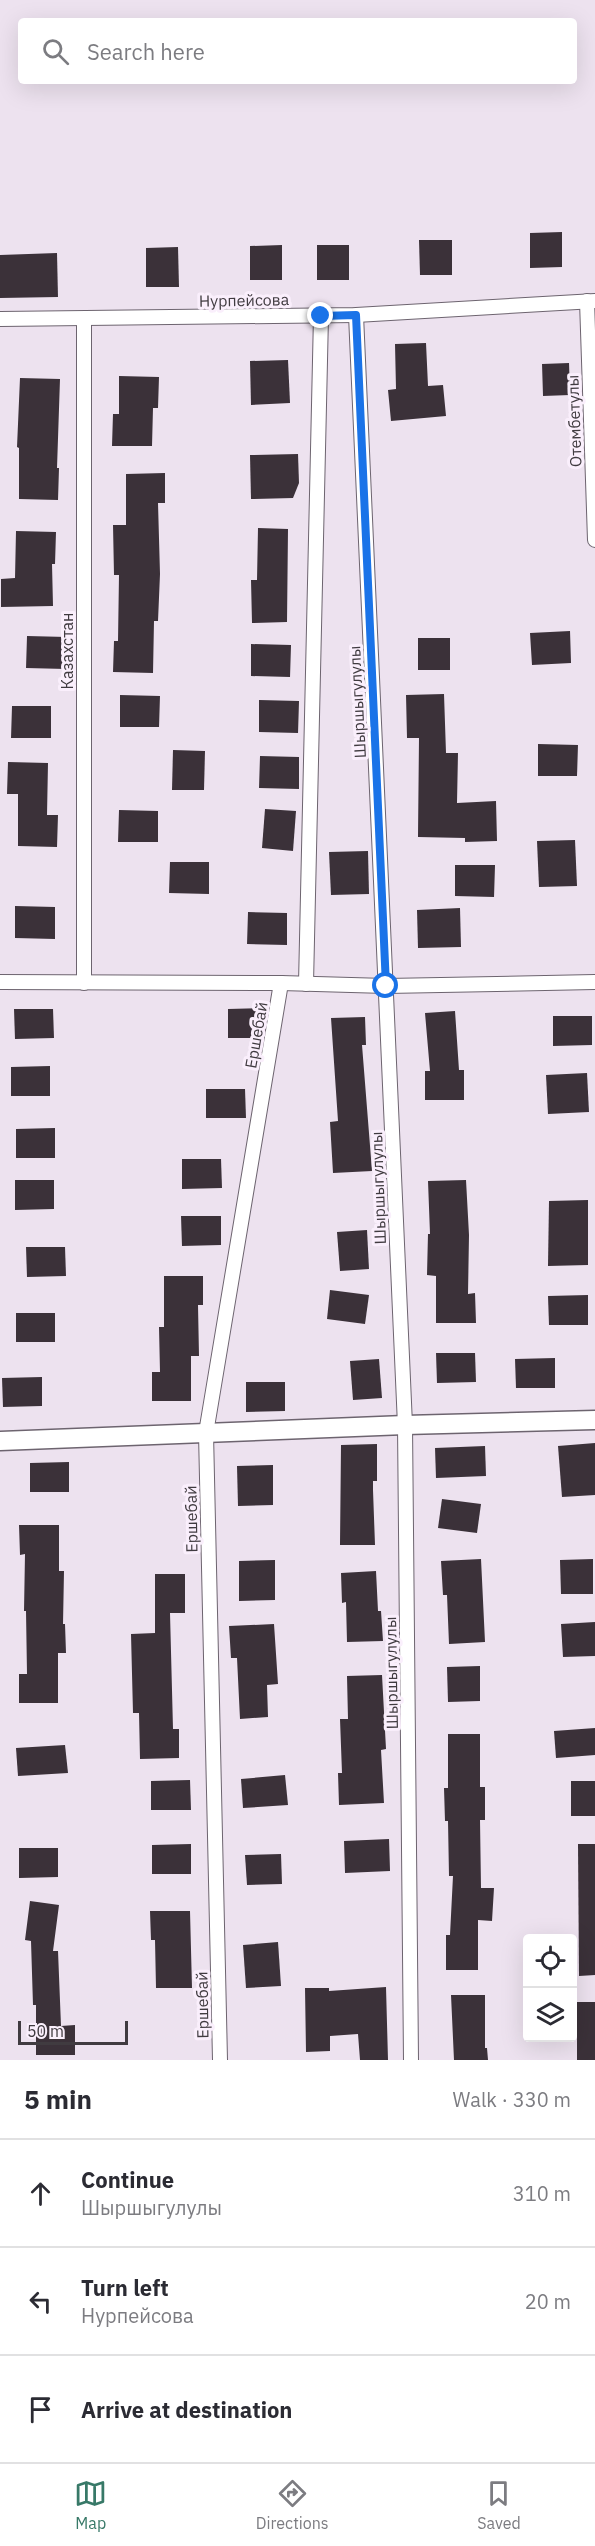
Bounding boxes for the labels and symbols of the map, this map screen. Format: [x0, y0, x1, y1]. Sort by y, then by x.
street label: Нурпейсова [199, 289, 290, 311]
route end [307, 302, 333, 328]
street label: Отембетулы [562, 375, 586, 467]
street label: Казахстан [57, 613, 77, 689]
street label: Шыршыгулулы [344, 645, 370, 759]
route start [372, 972, 398, 998]
street label: Ершебай [240, 1000, 272, 1070]
street label: Шыршыгулулы [366, 1131, 390, 1245]
street label: Ершебай [180, 1485, 202, 1553]
street label: Шыршыгулулы [380, 1616, 402, 1730]
street label: Ершебай [191, 1971, 213, 2039]
scale bar [18, 2018, 128, 2046]

